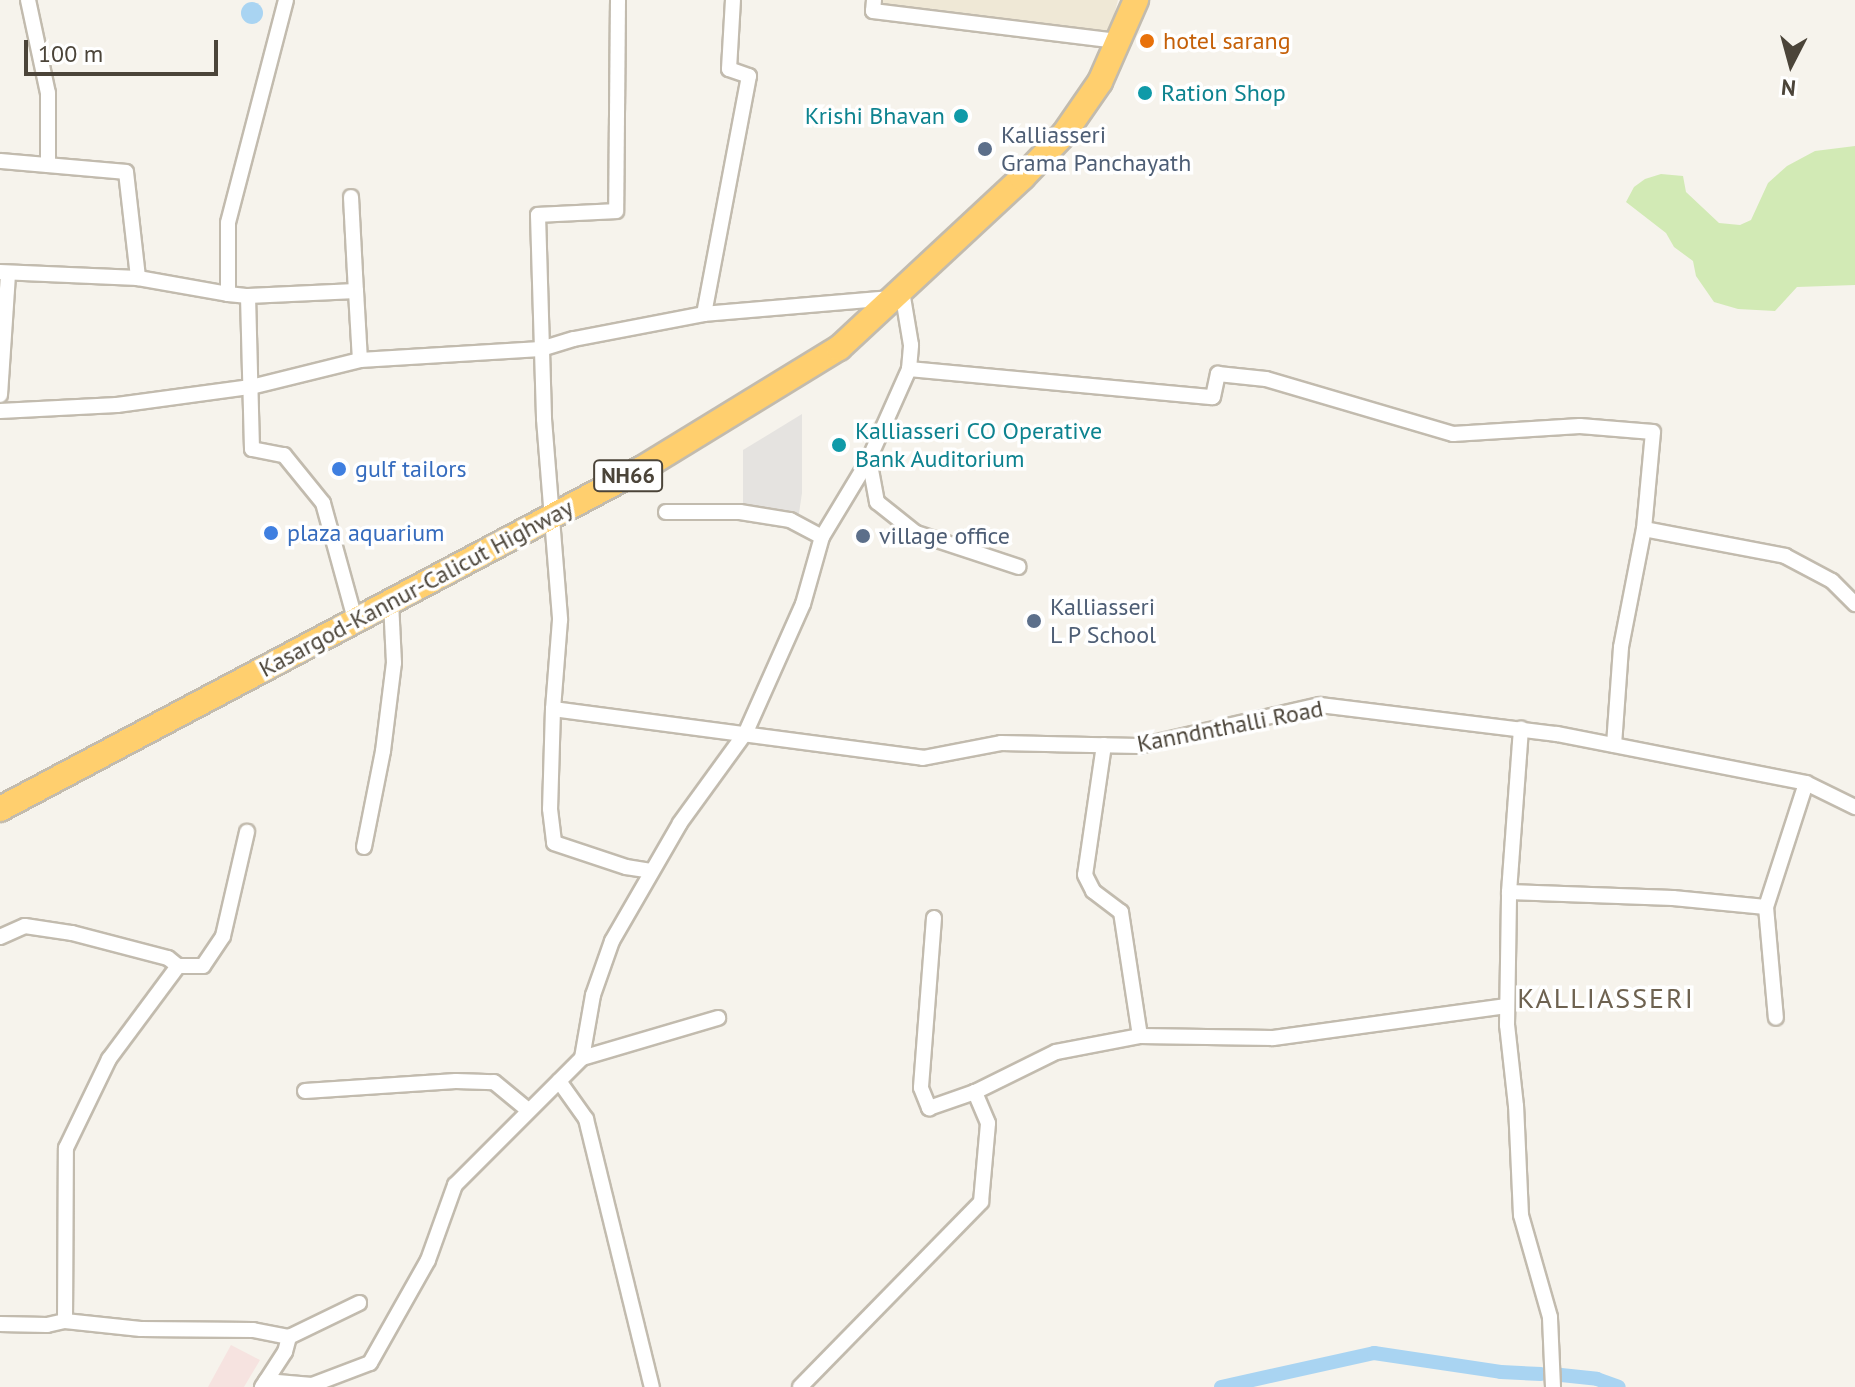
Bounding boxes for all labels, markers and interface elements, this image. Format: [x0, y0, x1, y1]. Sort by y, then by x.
scale bar [28, 24, 222, 74]
north arrow [1751, 24, 1831, 104]
place label: hotel sarang [1163, 27, 1291, 55]
marker: hotel sarang [1138, 32, 1156, 50]
text: 100 m [38, 38, 103, 69]
text: N [1780, 73, 1797, 103]
place label: Ration Shop [1161, 79, 1286, 107]
marker: Ration Shop [1136, 84, 1154, 102]
place label: Krishi Bhavan [805, 102, 945, 130]
marker: Krishi Bhavan [952, 107, 970, 125]
place label: Kalliasseri Grama Panchayath [1001, 121, 1191, 177]
marker: Kalliasseri Grama Panchayath [976, 140, 994, 158]
place label: Kalliasseri CO Operative Bank Auditorium [855, 417, 1102, 473]
marker: Kalliasseri CO Operative Bank Auditorium [830, 436, 848, 454]
place label: gulf tailors [355, 455, 467, 483]
road number: NH66 [592, 458, 664, 494]
marker: gulf tailors [330, 460, 348, 478]
street label: Kasargod-Kannur-Calicut Highway [254, 493, 578, 683]
place label: plaza aquarium [287, 519, 445, 547]
place label: village office [879, 522, 1010, 550]
marker: plaza aquarium [262, 524, 280, 542]
marker: village office [854, 527, 872, 545]
place label: Kalliasseri L P School [1050, 593, 1158, 649]
marker: Kalliasseri L P School [1025, 612, 1043, 630]
street label: Kanndnthalli Road [1134, 694, 1326, 758]
district label: KALLIASSERI [1517, 981, 1695, 1015]

